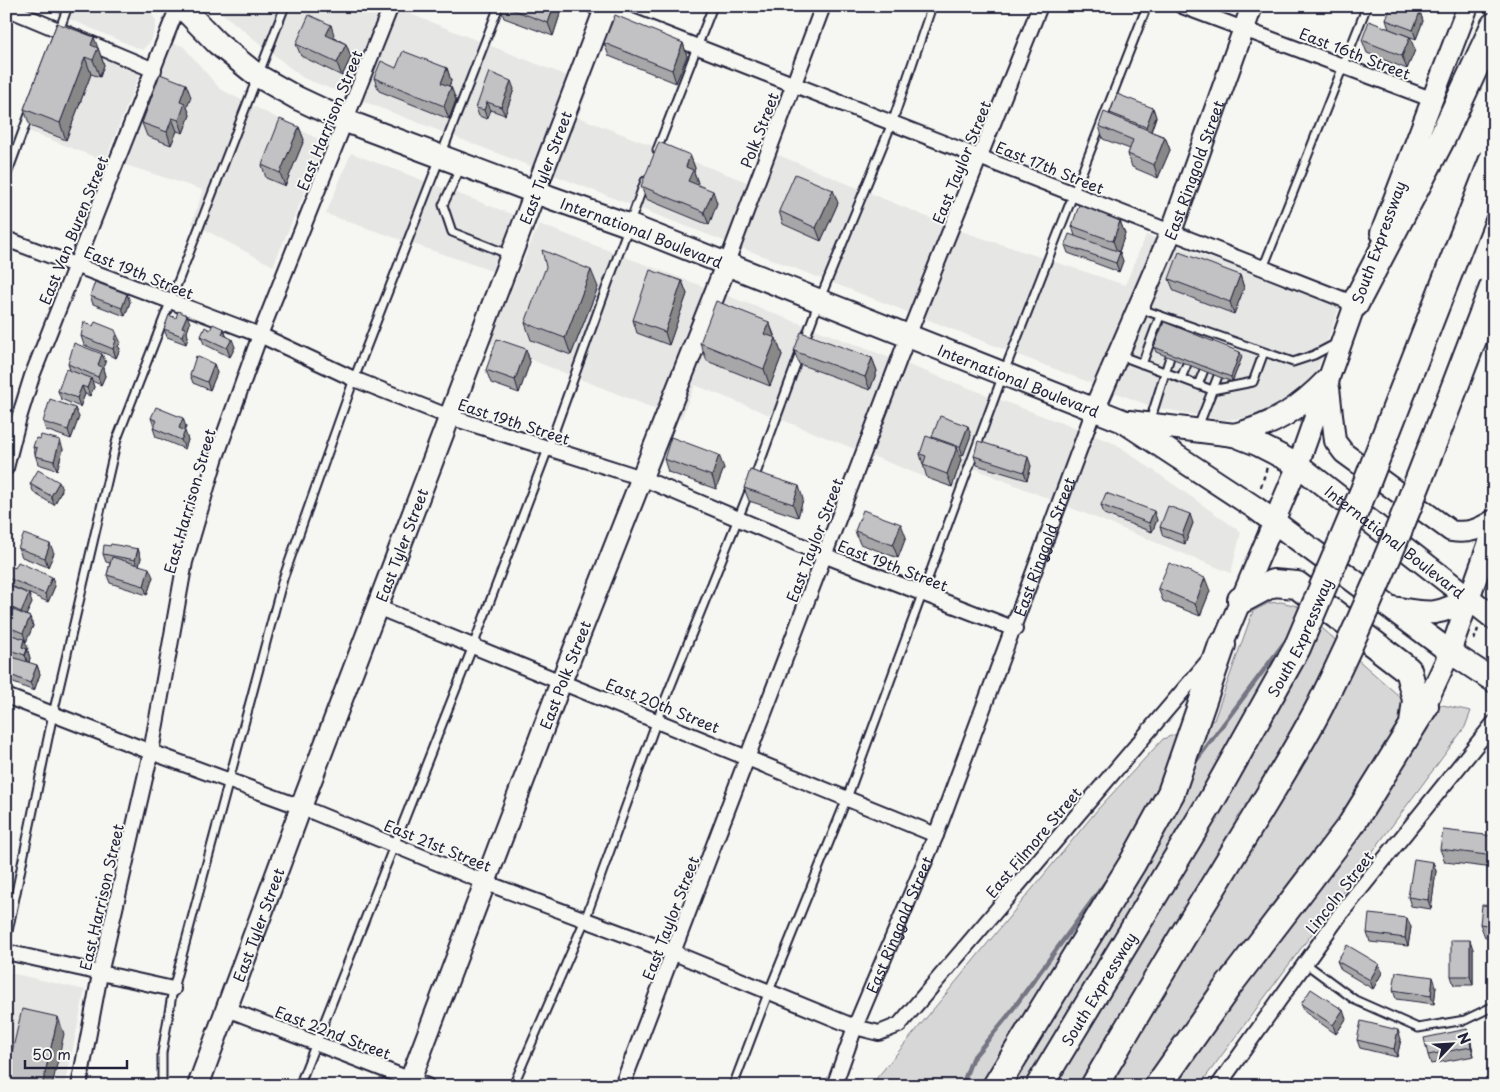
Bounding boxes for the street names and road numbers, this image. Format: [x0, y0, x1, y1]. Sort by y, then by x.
street label: East 16th Street [1296, 21, 1414, 85]
street label: East Harrison Street [290, 46, 368, 194]
street label: Polk Street [734, 89, 784, 171]
street label: East Taylor Street [926, 97, 996, 227]
street label: East Ringgold Street [1158, 97, 1229, 243]
street label: East Tyler Street [513, 107, 577, 227]
street label: East 17th Street [992, 135, 1108, 199]
street label: East Van Buren Street [33, 152, 113, 308]
street label: South Expressway [1345, 177, 1411, 307]
street label: International Boulevard [558, 191, 726, 273]
street label: East 19th Street [81, 240, 197, 304]
street label: International Boulevard [935, 337, 1103, 422]
street label: East 19th Street [455, 392, 573, 450]
street label: East Harrison Street [157, 426, 221, 576]
street label: East Ringgold Street [1007, 473, 1080, 619]
street label: East Taylor Street [780, 475, 848, 605]
street label: International Boulevard [1320, 479, 1470, 603]
street label: East Tyler Street [369, 485, 433, 605]
street label: East 19th Street [835, 533, 951, 597]
street label: South Expressway [1261, 574, 1337, 701]
street label: East Polk Street [533, 617, 596, 732]
street label: East 20th Street [603, 672, 723, 738]
street label: East Filmore Street [980, 782, 1086, 902]
street label: East 21st Street [381, 813, 495, 877]
street label: East Harrison Street [73, 821, 129, 973]
street label: Lincoln Street [1299, 846, 1379, 938]
street label: East Ringgold Street [859, 852, 937, 997]
street label: East Taylor Street [636, 853, 704, 983]
street label: East Tyler Street [226, 864, 289, 985]
street label: South Expressway [1055, 927, 1141, 1050]
street label: East 22nd Street [272, 999, 394, 1065]

